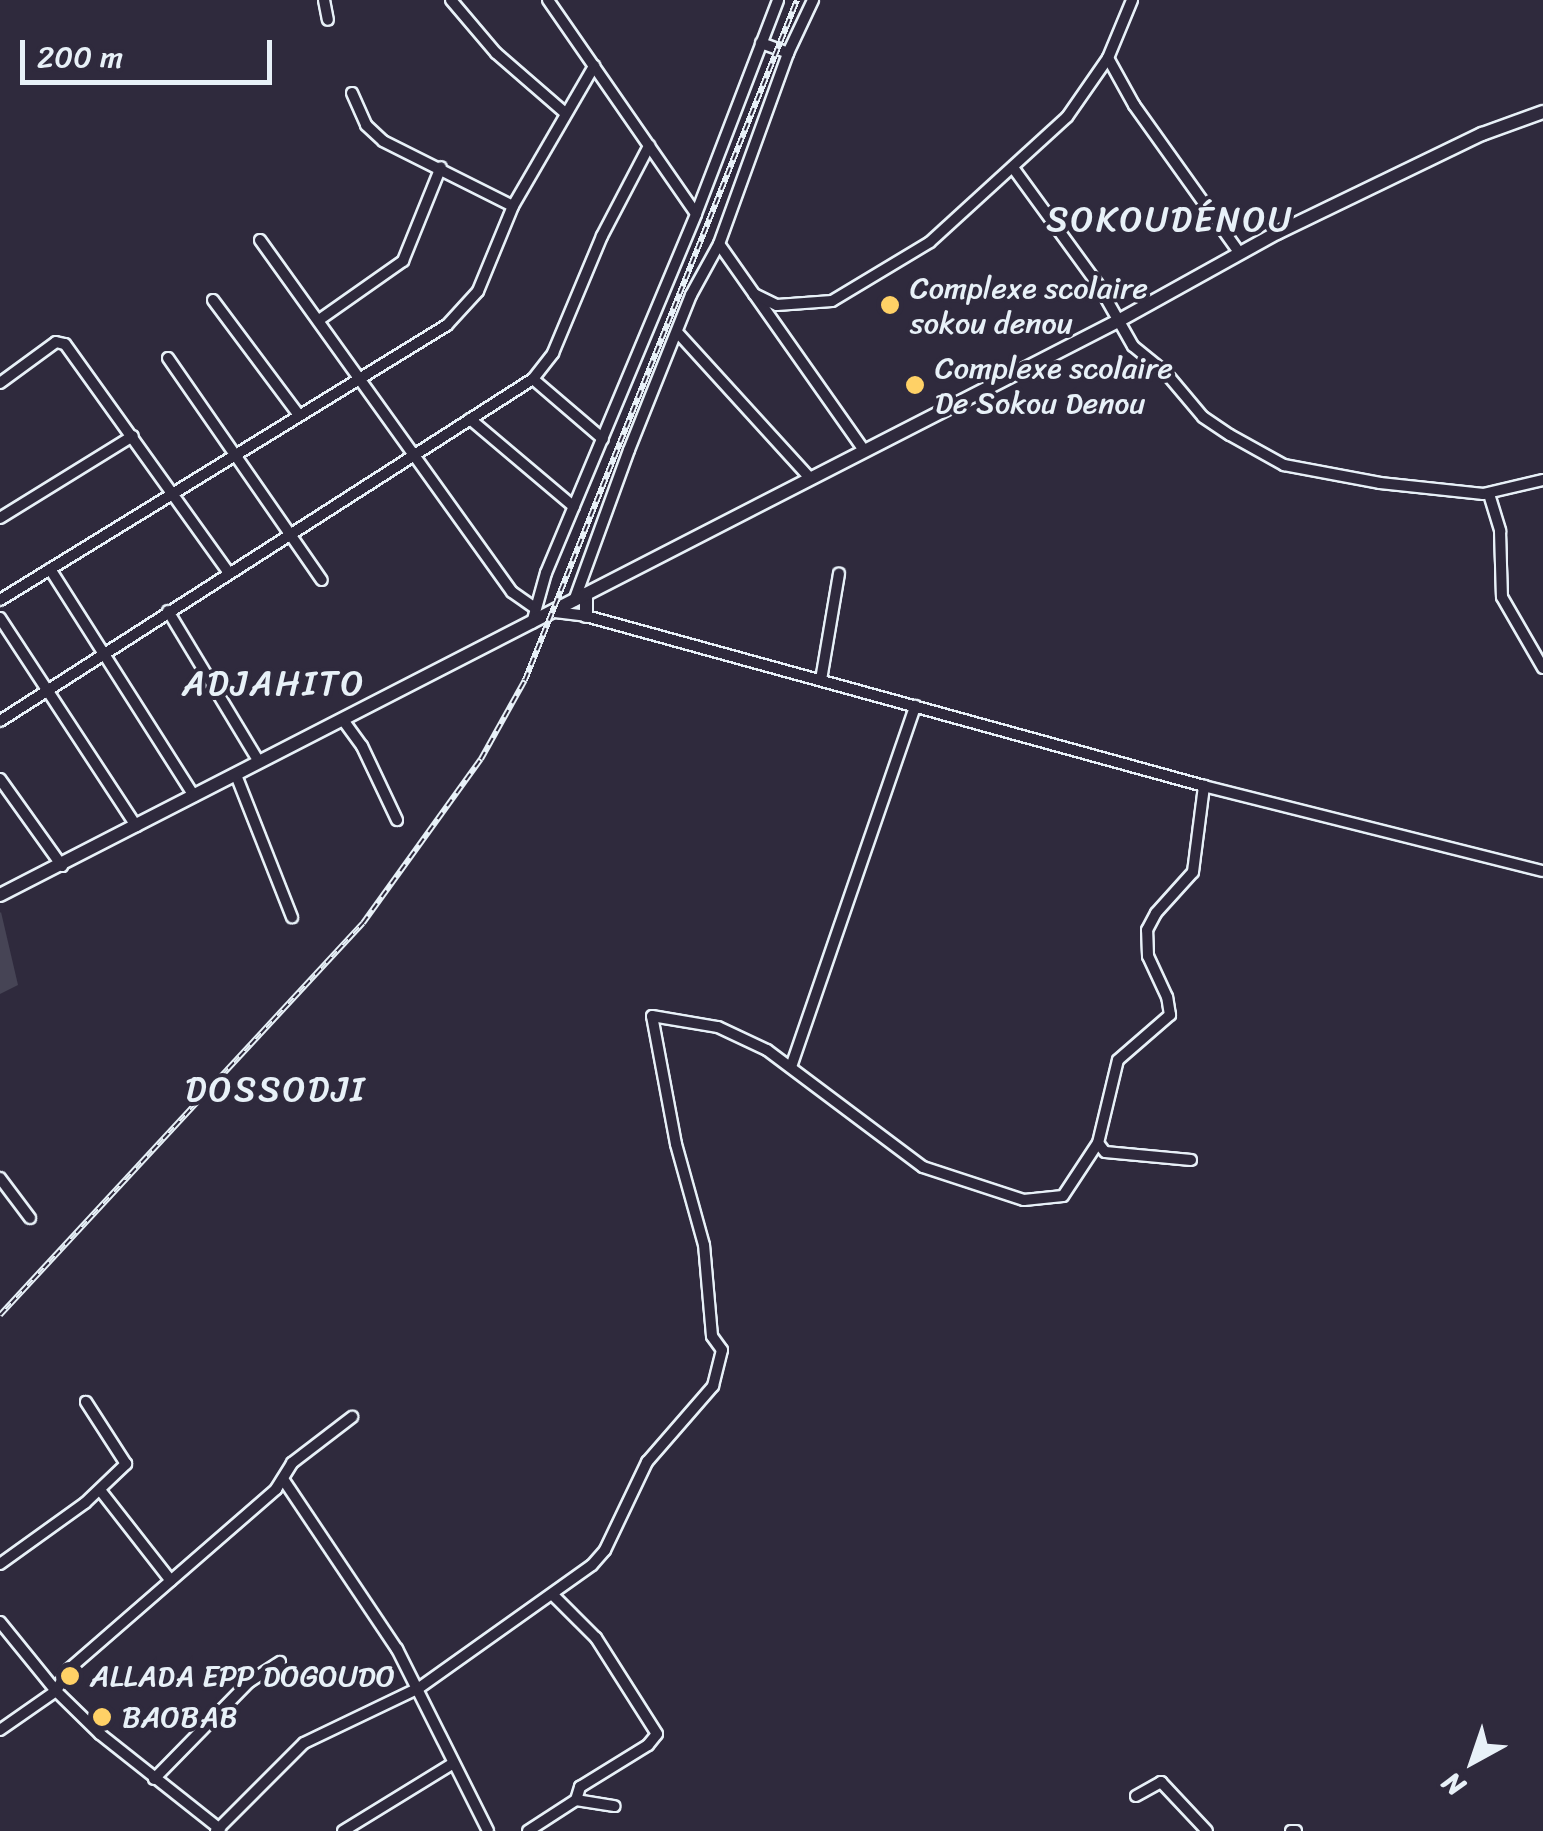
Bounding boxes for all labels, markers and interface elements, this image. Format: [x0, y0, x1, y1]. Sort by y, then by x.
scale bar [25, 20, 278, 82]
text: 200 m [37, 30, 123, 84]
district label: SOKOUDÉNOU [1047, 198, 1293, 240]
place label: Complexe scolaire sokou denou [910, 270, 1148, 340]
marker: Complexe scolaire sokou denou [879, 294, 901, 316]
place label: Complexe scolaire De Sokou Denou [935, 350, 1173, 420]
marker: Complexe scolaire De Sokou Denou [904, 374, 926, 396]
district label: ADJAHITO [184, 662, 364, 704]
district label: DOSSODJI [188, 1068, 364, 1110]
place label: ALLADA EPP DOGOUDO [90, 1658, 394, 1694]
marker: ALLADA EPP DOGOUDO [59, 1665, 81, 1687]
place label: BAOBAB [122, 1699, 238, 1735]
marker: BAOBAB [91, 1706, 113, 1728]
north arrow [1423, 1711, 1523, 1811]
text: N [1430, 1759, 1477, 1809]

